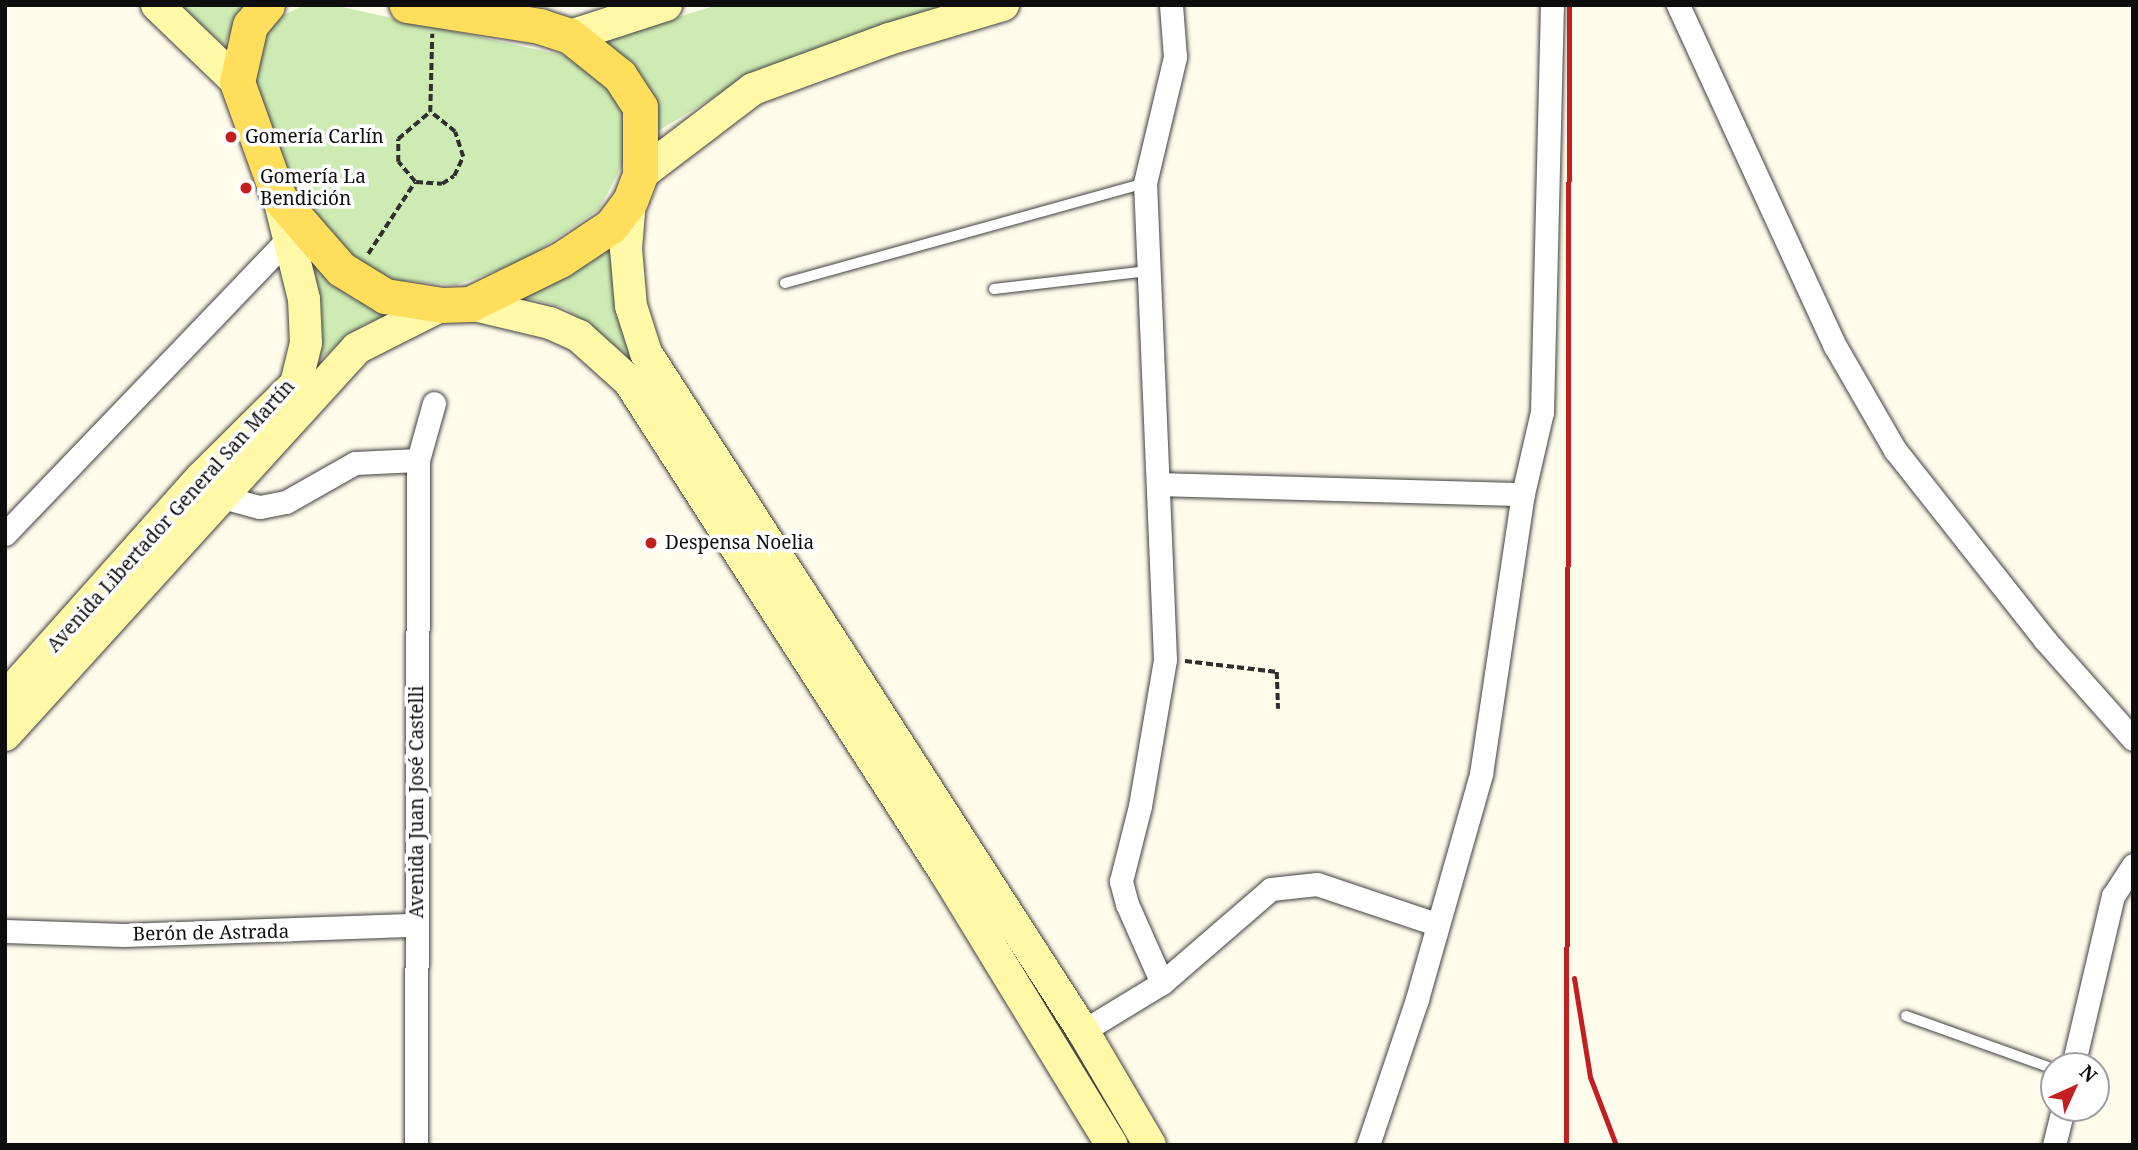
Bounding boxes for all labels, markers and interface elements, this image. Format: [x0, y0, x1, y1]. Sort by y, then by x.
place label: Gomería Carlín [245, 126, 384, 148]
marker: Gomería Carlín [223, 129, 239, 145]
place label: Gomería La Bendición [260, 166, 366, 210]
marker: Gomería La Bendición [238, 180, 254, 196]
street label: Avenida Libertador General San Martín [43, 375, 299, 657]
place label: Despensa Noelia [665, 532, 814, 554]
marker: Despensa Noelia [643, 535, 659, 551]
street label: Avenida Juan José Castelli [406, 686, 428, 918]
street label: Berón de Astrada [132, 920, 290, 946]
north arrow [2040, 1052, 2110, 1122]
text: N [2074, 1059, 2103, 1088]

